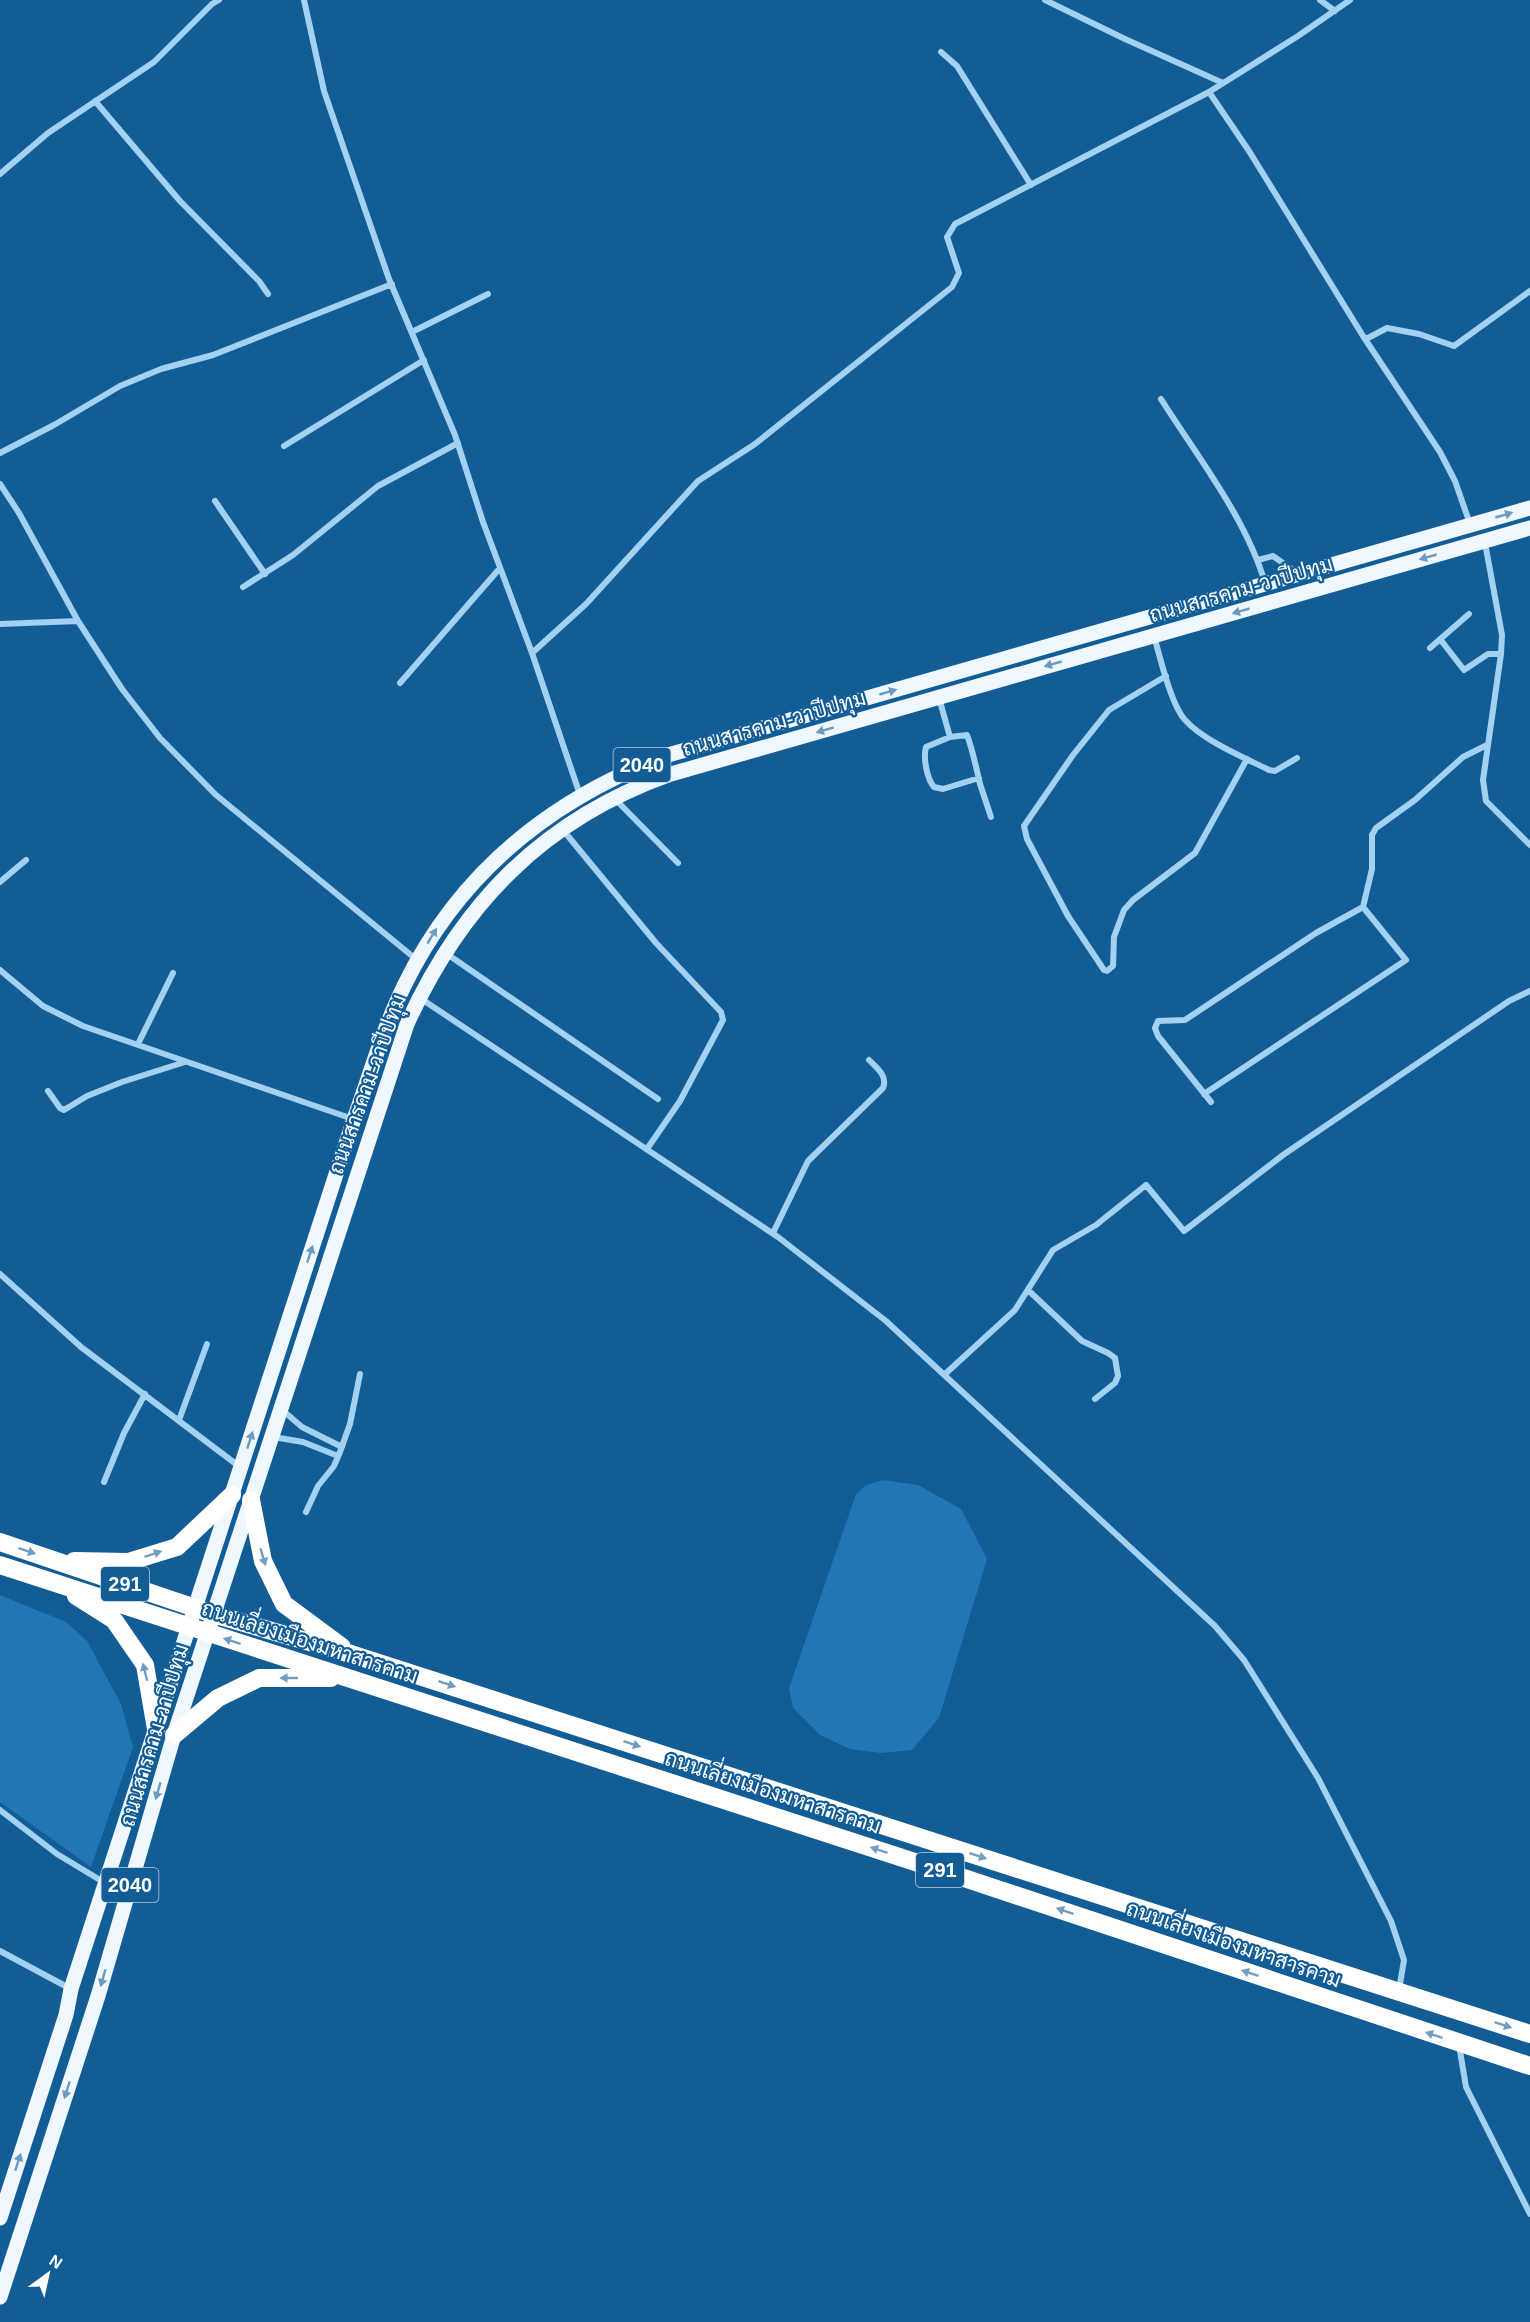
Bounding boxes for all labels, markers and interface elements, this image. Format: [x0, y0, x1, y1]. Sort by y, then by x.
one-way arrow [1495, 510, 1513, 519]
street label: ถนนสารคาม-วาปีปทุม [1146, 550, 1336, 629]
one-way arrow [1419, 553, 1437, 562]
one-way arrow [1232, 607, 1250, 616]
one-way arrow [1044, 660, 1062, 670]
street label: ถนนสารคาม-วาปีปทุม [679, 684, 869, 763]
one-way arrow [879, 687, 897, 696]
one-way arrow [816, 726, 834, 735]
road number: 2040 [614, 748, 670, 782]
one-way arrow [427, 928, 438, 944]
street label: ถนนสารคาม-วาปีปทุม [322, 990, 413, 1178]
one-way arrow [306, 1245, 315, 1263]
one-way arrow [246, 1431, 255, 1449]
one-way arrow [18, 1547, 36, 1556]
one-way arrow [259, 1548, 268, 1566]
one-way arrow [144, 1549, 162, 1559]
road number: 291 [101, 1567, 149, 1601]
street label: ถนนเลี่ยงเมืองมหาสารคาม [199, 1589, 423, 1688]
one-way arrow [223, 1635, 241, 1645]
street label: ถนนสารคาม-วาปีปทุม [113, 1641, 196, 1830]
one-way arrow [140, 1663, 150, 1681]
one-way arrow [280, 1673, 299, 1683]
one-way arrow [438, 1680, 456, 1690]
street label: ถนนเลี่ยงเมืองมหาสารคาม [662, 1739, 886, 1838]
one-way arrow [623, 1740, 641, 1749]
one-way arrow [153, 1782, 162, 1800]
one-way arrow [870, 1845, 888, 1854]
one-way arrow [969, 1851, 987, 1861]
road number: 291 [916, 1853, 964, 1887]
road number: 2040 [102, 1868, 158, 1902]
street label: ถนนเลี่ยงเมืองมหาสารคาม [1124, 1889, 1347, 1992]
one-way arrow [1056, 1906, 1074, 1916]
one-way arrow [1240, 1968, 1258, 1978]
one-way arrow [98, 1969, 107, 1987]
one-way arrow [1494, 2021, 1512, 2030]
one-way arrow [1425, 2030, 1443, 2039]
one-way arrow [62, 2081, 71, 2099]
one-way arrow [14, 2153, 23, 2171]
north arrow [18, 2244, 78, 2304]
text: N [46, 2252, 65, 2272]

